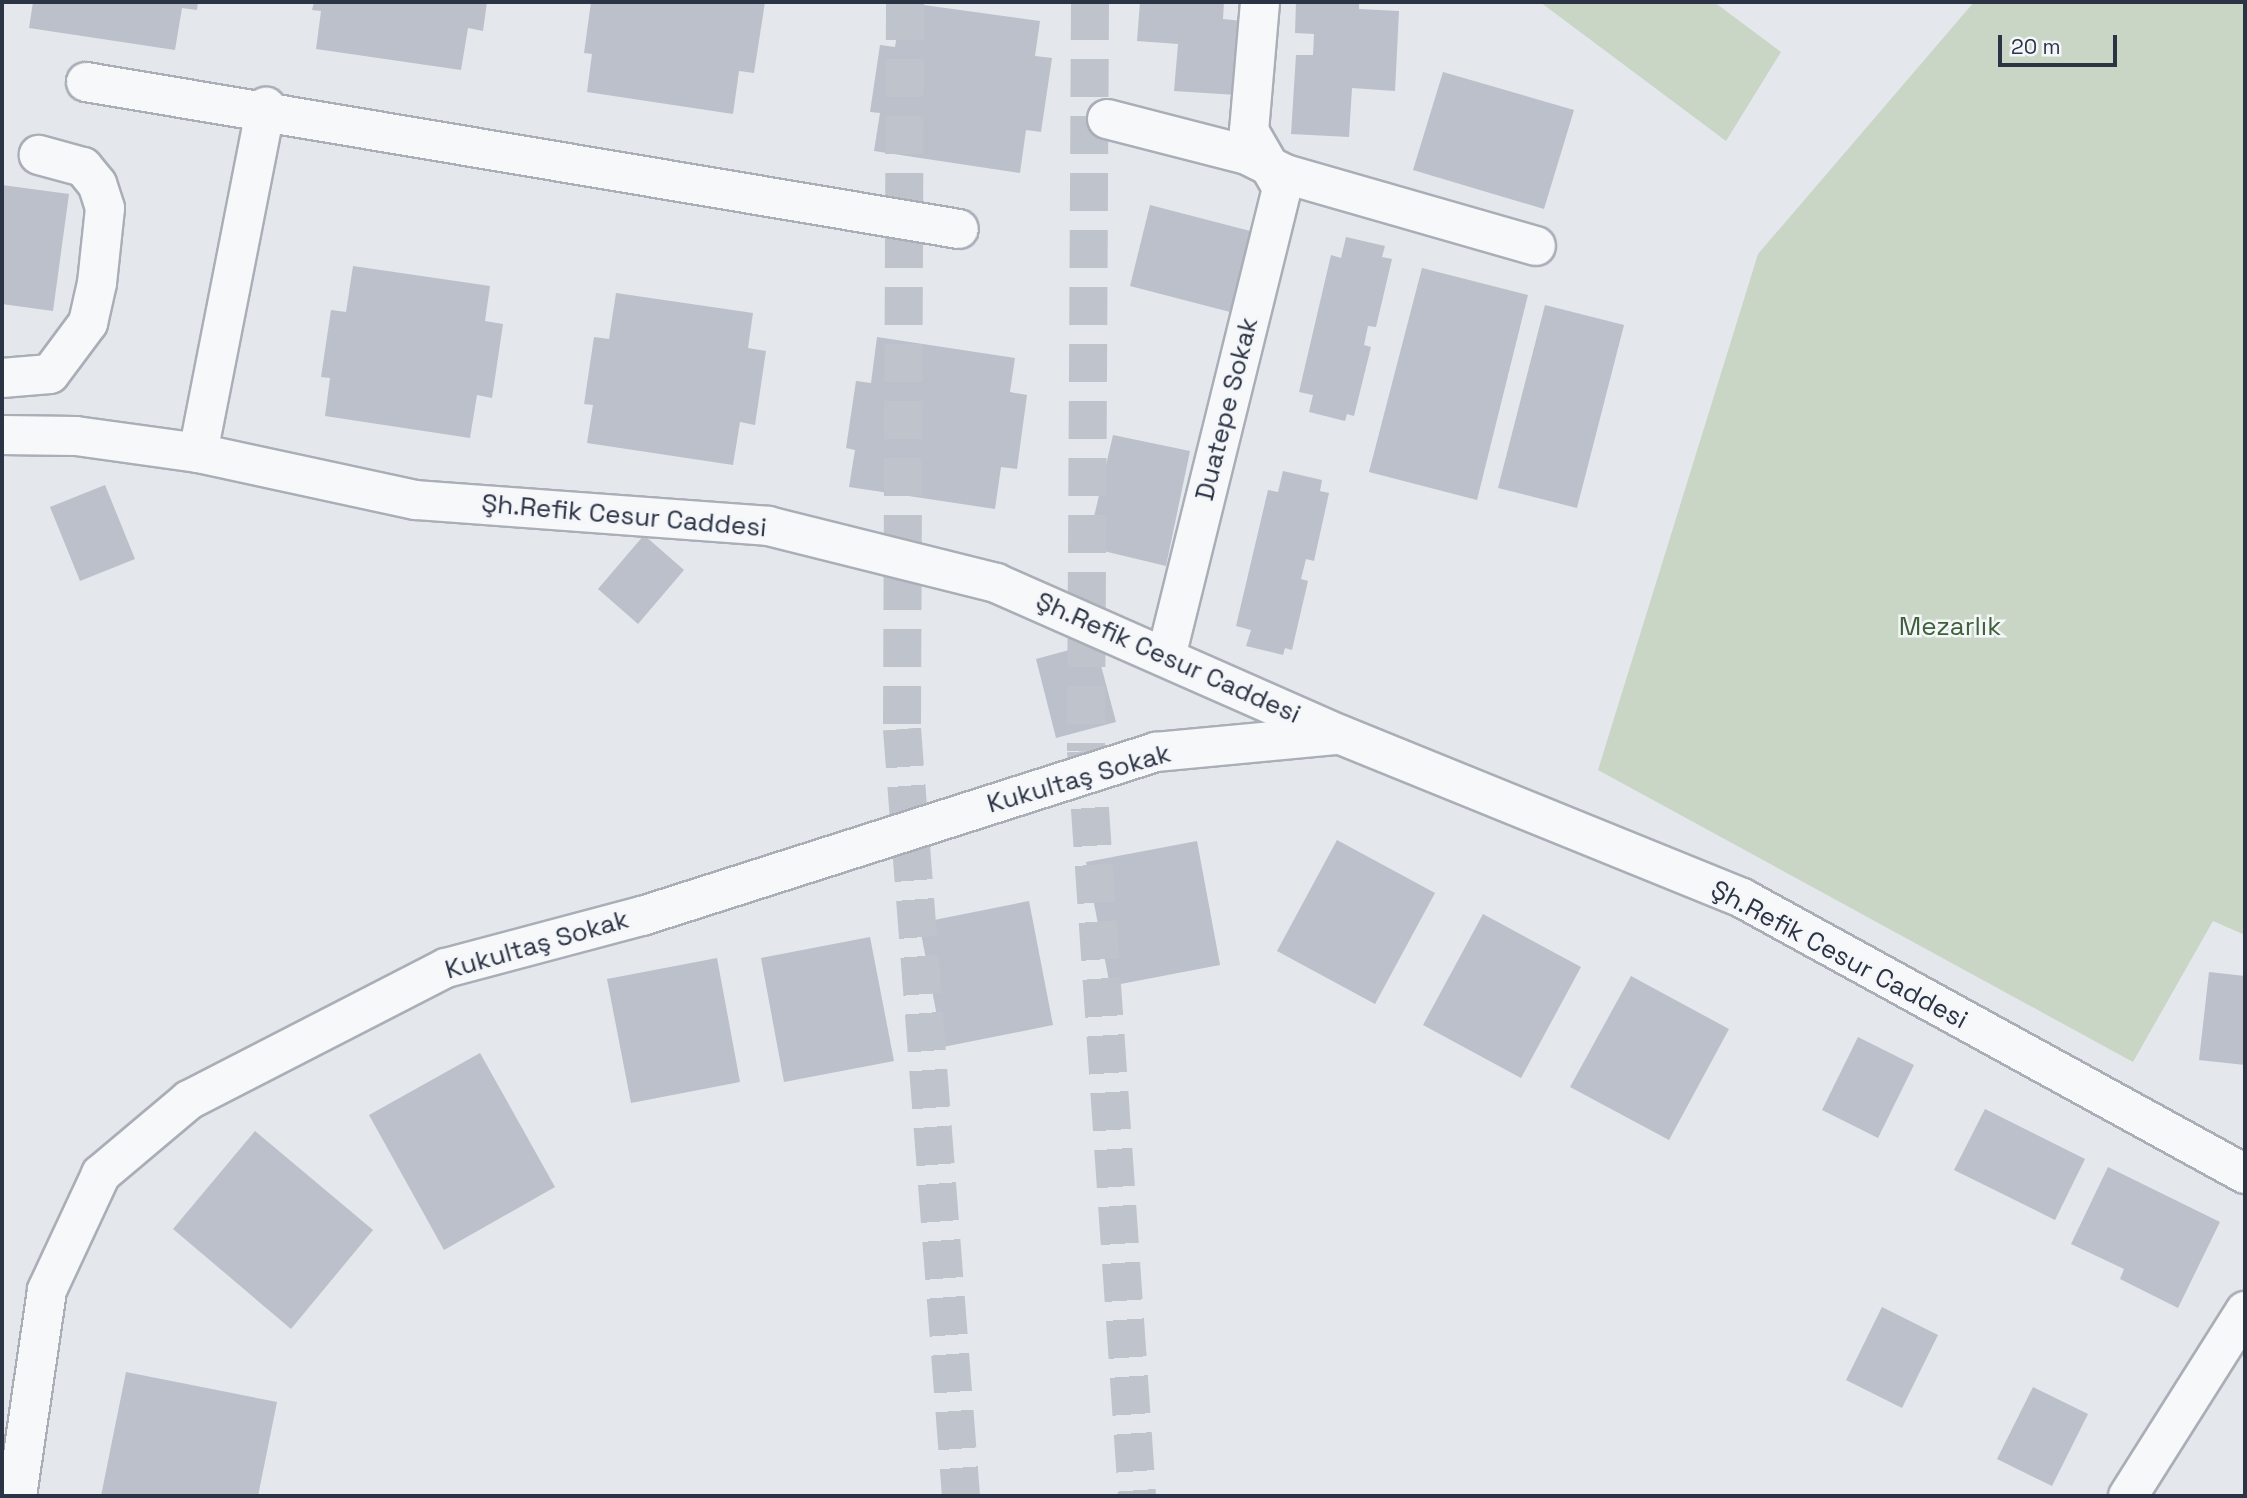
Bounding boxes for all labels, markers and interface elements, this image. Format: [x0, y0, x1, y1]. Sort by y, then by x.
scale bar [2002, 21, 2121, 65]
text: 20 m [2011, 33, 2061, 60]
street label: Duatepe Sokak [1189, 314, 1265, 504]
street label: Şh.Refik Cesur Caddesi [480, 488, 768, 544]
street label: Şh.Refik Cesur Caddesi [1031, 586, 1305, 730]
park label: Mezarlık [1899, 611, 2001, 643]
street label: Kukultaş Sokak [984, 738, 1174, 820]
street label: Şh.Refik Cesur Caddesi [1705, 874, 1973, 1036]
street label: Kukultaş Sokak [442, 904, 632, 986]

